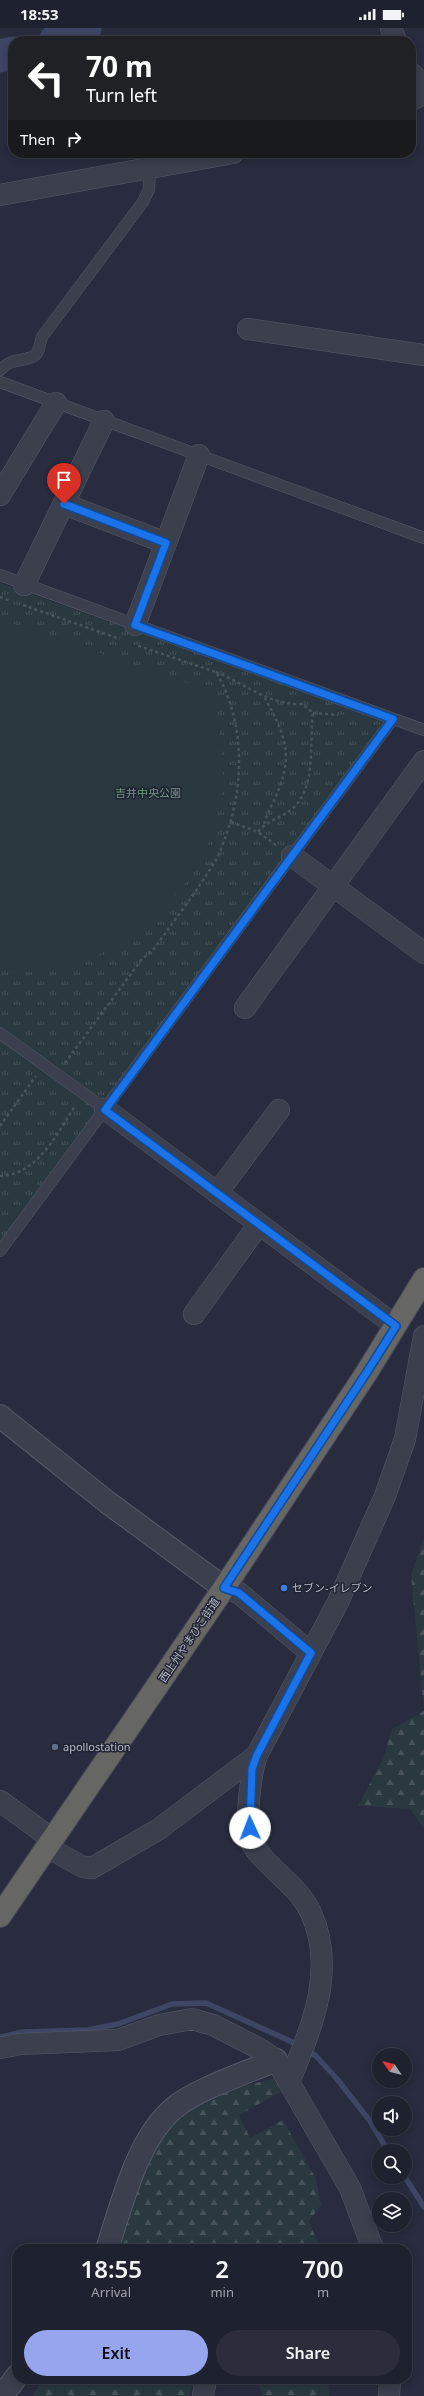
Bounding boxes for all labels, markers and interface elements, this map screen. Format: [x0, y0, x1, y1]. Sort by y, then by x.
text: 18:53 [20, 4, 59, 24]
text: 70 m [86, 47, 153, 85]
icon: left [20, 52, 72, 104]
text: Turn left [86, 83, 157, 107]
icon: right [63, 128, 85, 150]
text: Then [20, 129, 55, 149]
pin [47, 463, 81, 504]
icon: arrive [53, 469, 75, 491]
park label: 吉井中央公園 [115, 785, 181, 800]
place label: セブン-イレブン [292, 1580, 373, 1595]
marker: セブン-イレブン [279, 1583, 289, 1593]
street label: 西上州やまびこ街道 [155, 1594, 222, 1685]
place label: apollostation [63, 1739, 131, 1754]
marker: apollostation [50, 1742, 60, 1752]
position arrow [229, 1807, 271, 1849]
north arrow [372, 2048, 412, 2088]
map controls [372, 2048, 412, 2232]
button: sound [372, 2096, 412, 2136]
button: search [372, 2144, 412, 2184]
button: layers [372, 2192, 412, 2232]
text: 18:55 [80, 2252, 142, 2285]
text: 2 [215, 2252, 229, 2285]
text: 700 [302, 2252, 344, 2285]
text: Arrival [91, 2283, 131, 2301]
text: min [210, 2283, 234, 2301]
text: m [317, 2283, 329, 2301]
button: Exit [24, 2330, 208, 2376]
button: Share [216, 2330, 400, 2376]

